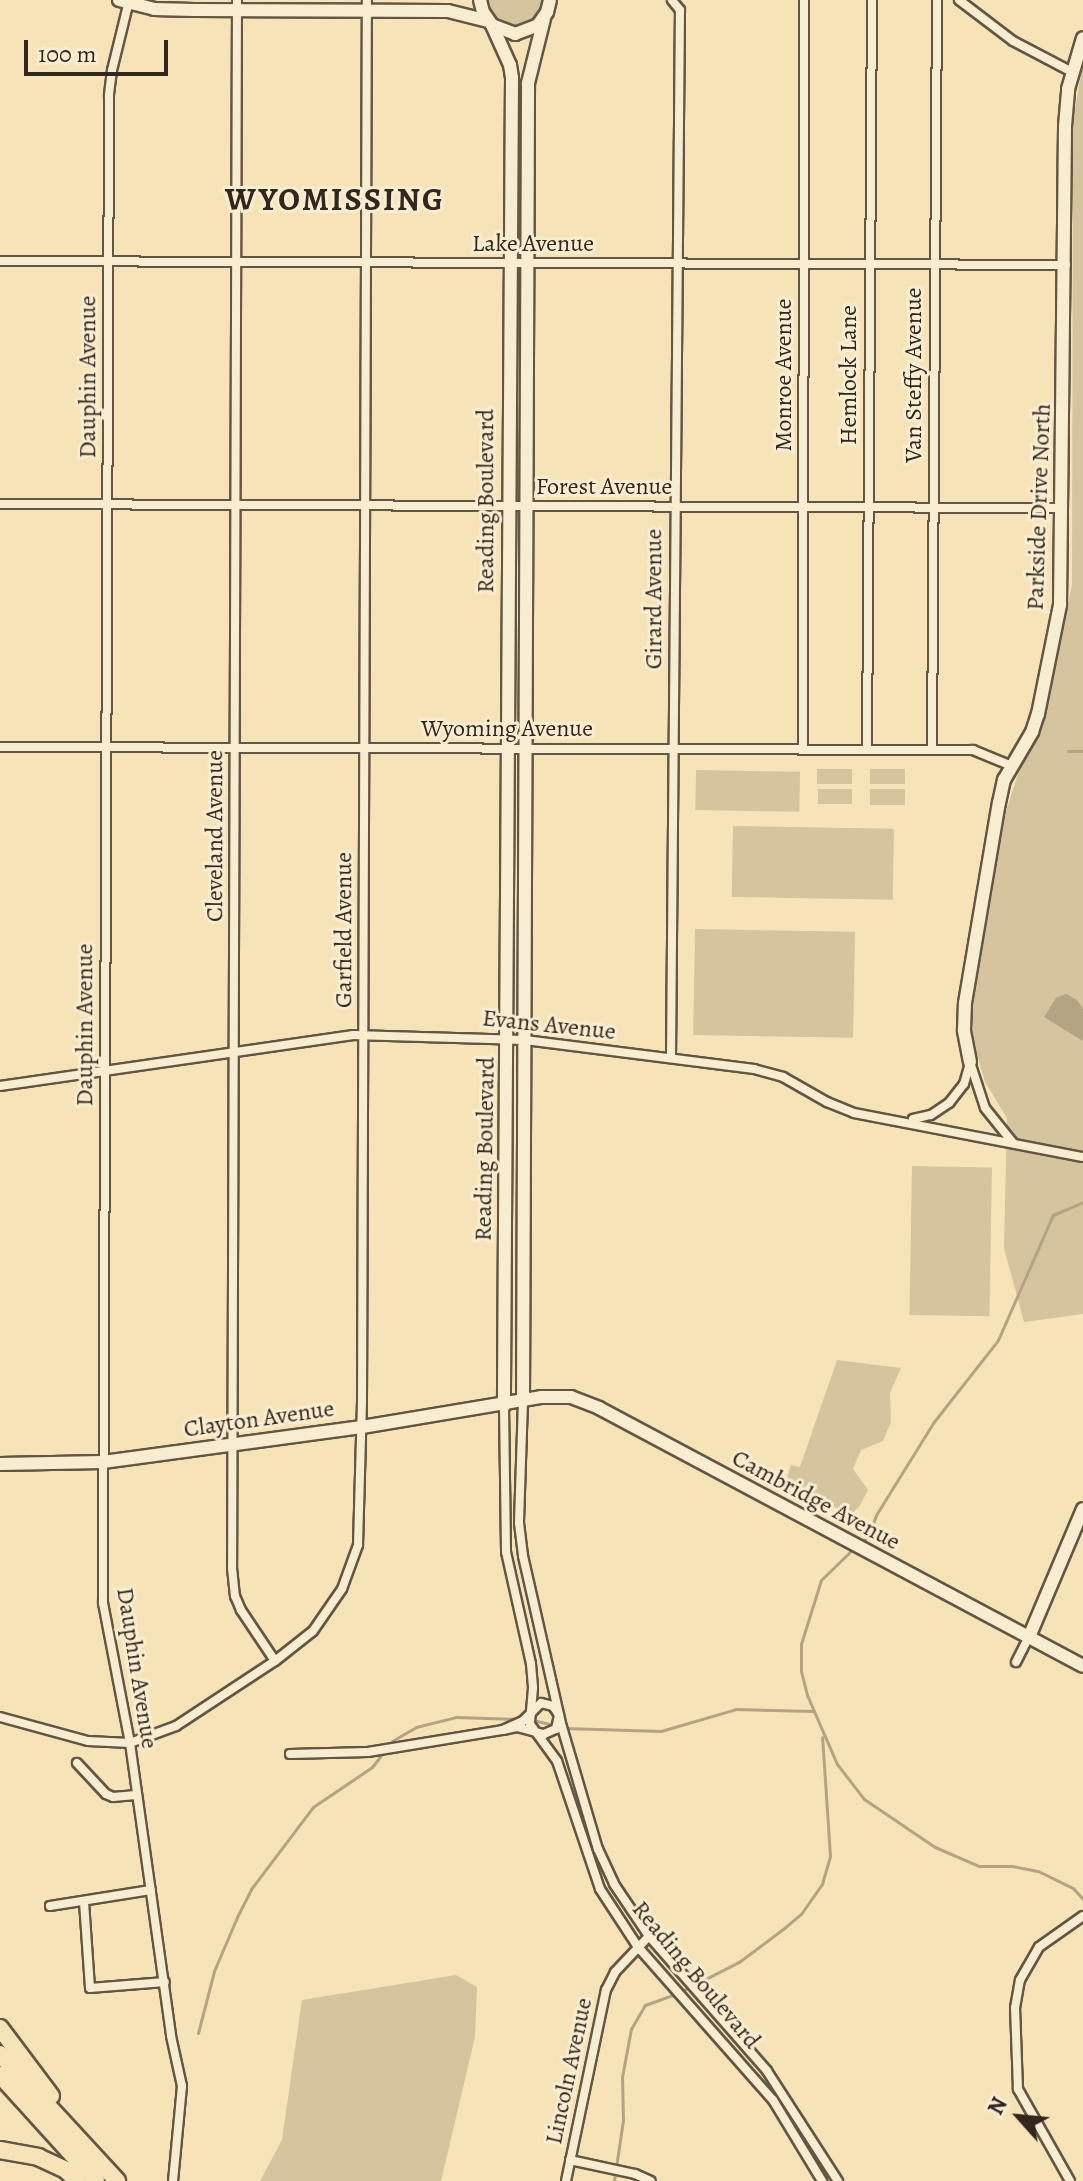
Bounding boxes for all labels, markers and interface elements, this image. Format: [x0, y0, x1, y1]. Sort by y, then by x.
scale bar [28, 24, 172, 74]
text: 100 m [38, 38, 97, 70]
district label: WYOMISSING [225, 180, 445, 218]
street label: Lake Avenue [472, 230, 594, 258]
street label: Van Steffy Avenue [900, 287, 928, 463]
street label: Dauphin Avenue [74, 296, 102, 458]
street label: Monroe Avenue [770, 299, 798, 451]
street label: Hemlock Lane [835, 305, 863, 445]
street label: Parkside Drive North [1021, 403, 1057, 611]
street label: Reading Boulevard [472, 409, 500, 593]
street label: Forest Avenue [536, 473, 672, 501]
street label: Girard Avenue [640, 529, 668, 669]
street label: Wyoming Avenue [421, 715, 593, 743]
street label: Cleveland Avenue [201, 750, 229, 922]
street label: Garfield Avenue [330, 852, 358, 1008]
street label: Dauphin Avenue [71, 944, 99, 1106]
street label: Evans Avenue [481, 1004, 617, 1046]
street label: Reading Boulevard [469, 1057, 501, 1241]
street label: Clayton Avenue [182, 1394, 336, 1444]
street label: Cambridge Avenue [727, 1444, 905, 1556]
street label: Dauphin Avenue [110, 1585, 164, 1751]
street label: Reading Boulevard [626, 1895, 766, 2055]
street label: Lincoln Avenue [539, 1995, 599, 2147]
north arrow [979, 2077, 1059, 2157]
text: N [981, 2092, 1015, 2120]

